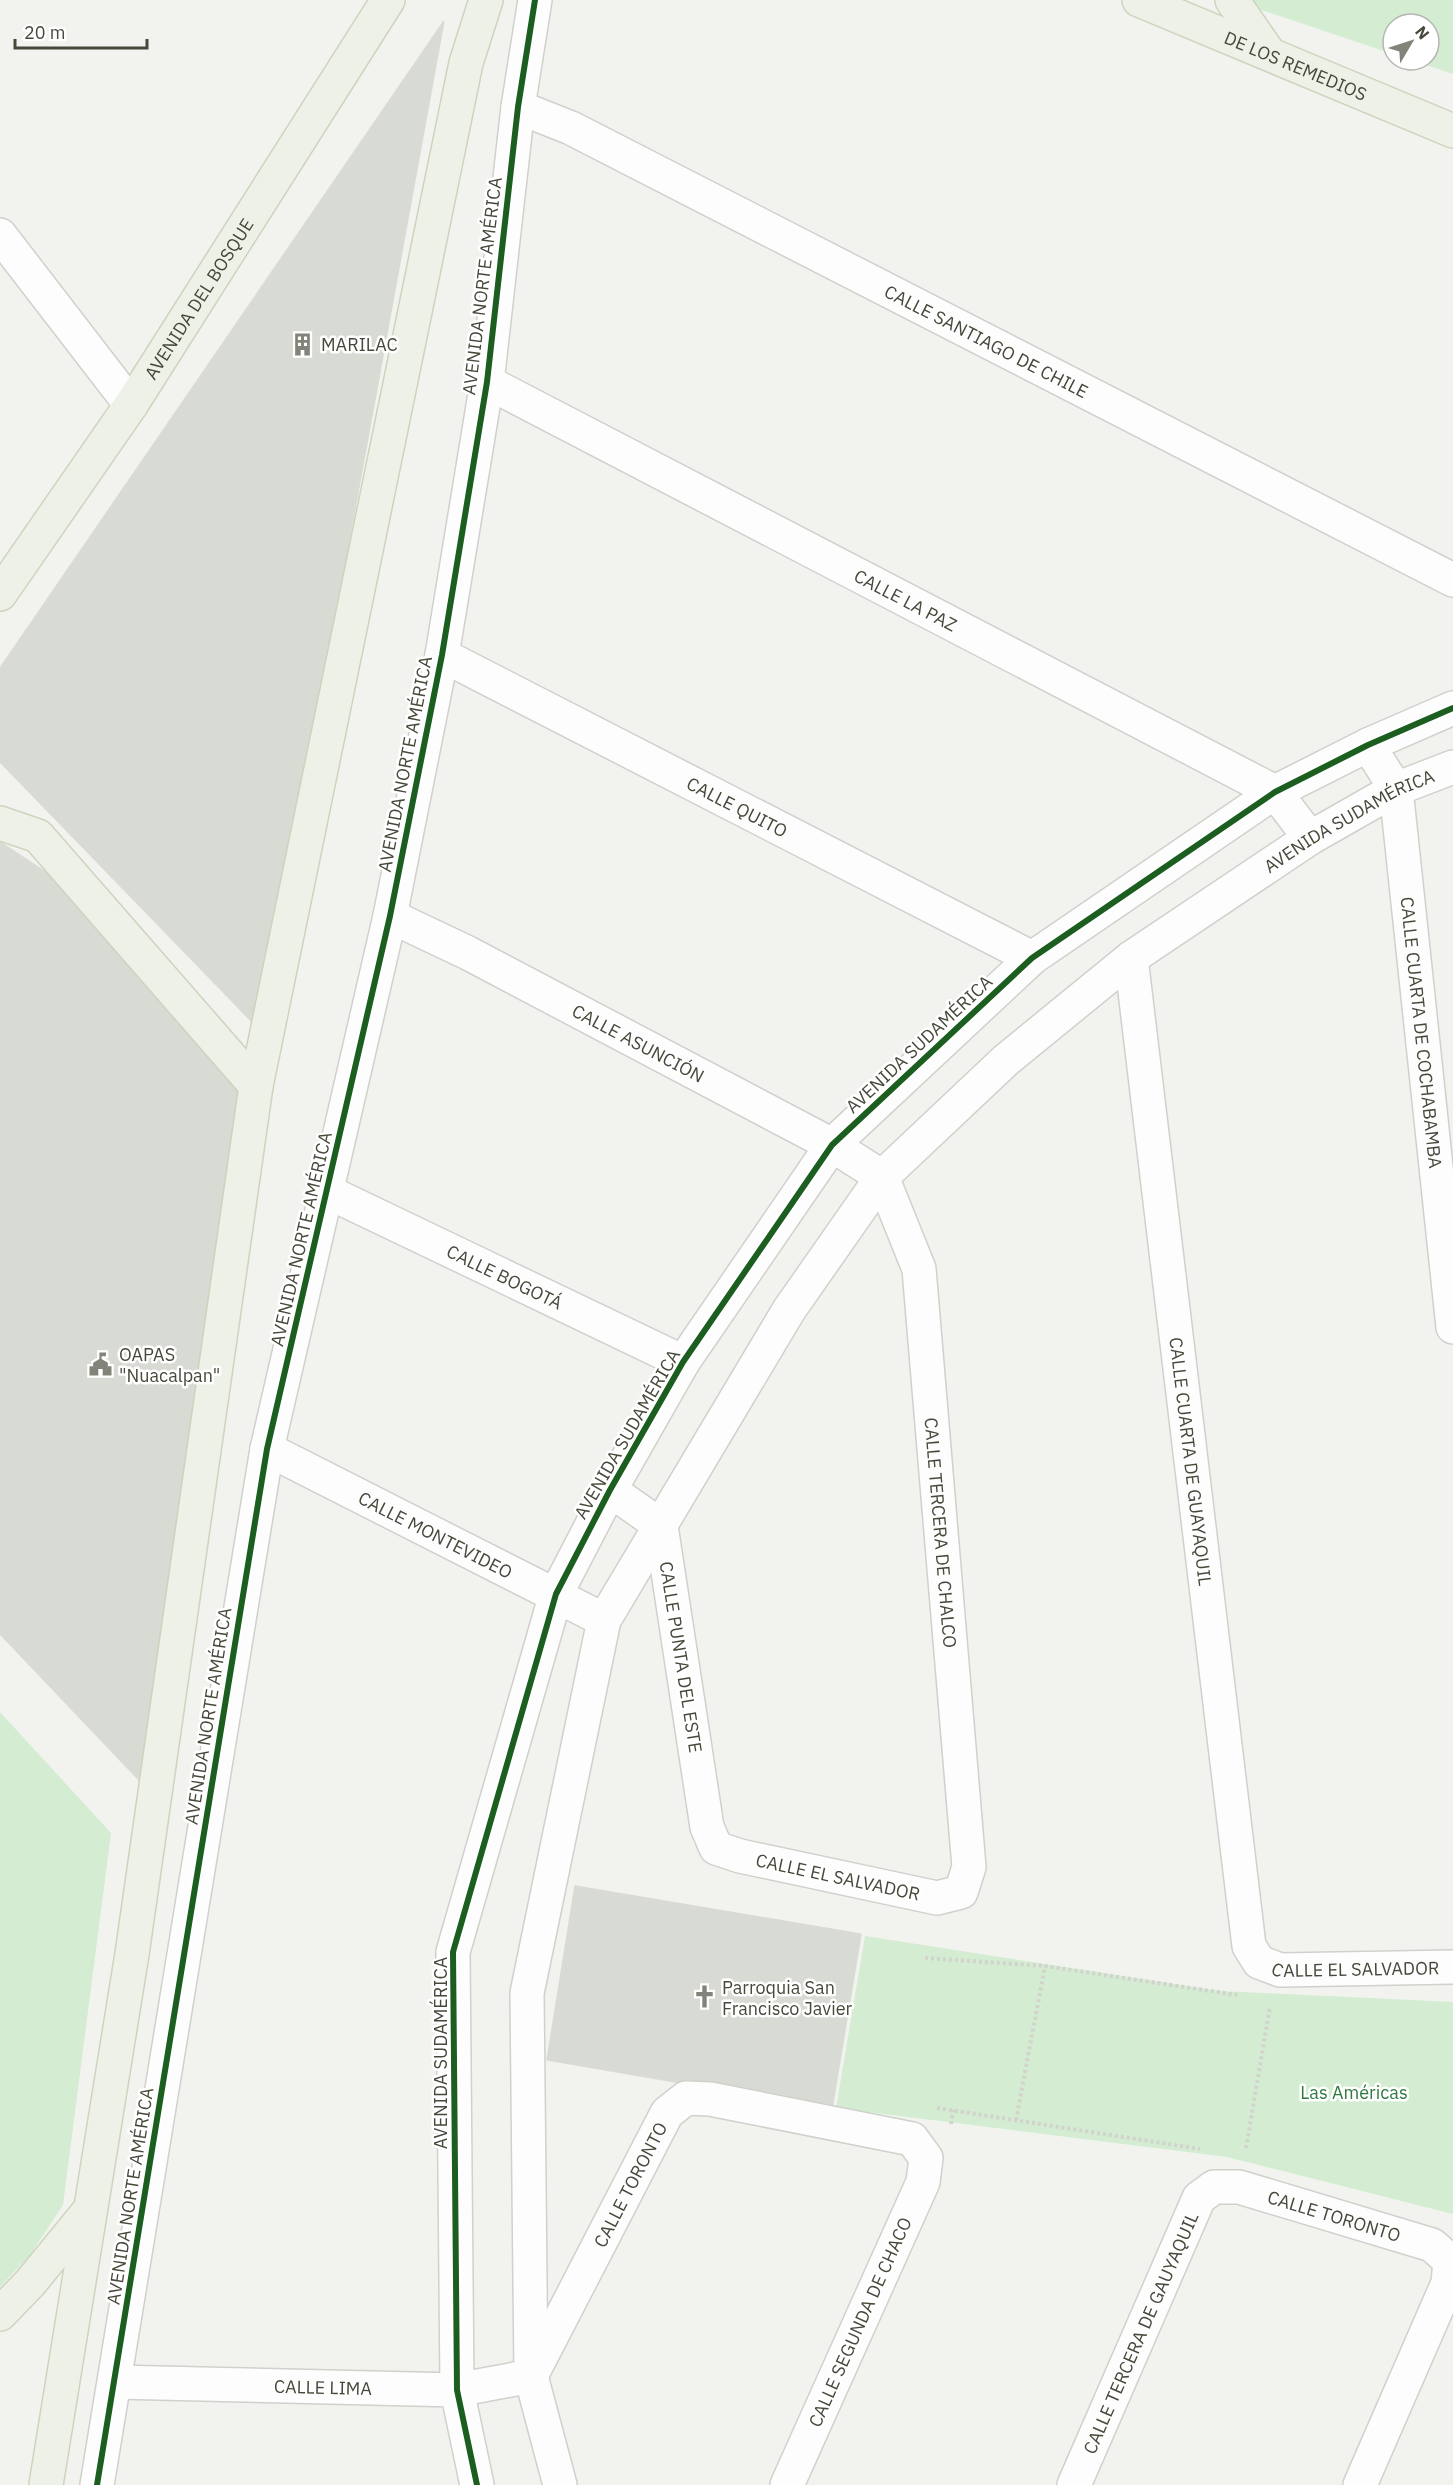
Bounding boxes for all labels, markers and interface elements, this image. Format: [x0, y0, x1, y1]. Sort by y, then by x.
scale bar [15, 12, 147, 50]
north arrow [1381, 12, 1441, 72]
text: 20 m [24, 21, 66, 44]
text: N [1411, 22, 1434, 43]
street label: DE LOS REMEDIOS [1221, 25, 1371, 105]
street label: AVENIDA NORTE AMÉRICA [457, 175, 507, 396]
street label: AVENIDA DEL BOSQUE [139, 214, 258, 383]
street label: CALLE SANTIAGO DE CHILE [881, 279, 1092, 403]
building icon: MARILAC [290, 331, 316, 357]
place label: MARILAC [321, 333, 398, 356]
street label: CALLE LA PAZ [850, 564, 961, 636]
street label: AVENIDA NORTE AMÉRICA [373, 654, 437, 874]
street label: AVENIDA SUDAMÉRICA [1259, 764, 1438, 877]
street label: CALLE QUITO [683, 771, 792, 842]
street label: CALLE CUARTA DE COCHABAMBA [1396, 895, 1448, 1170]
street label: AVENIDA SUDAMÉRICA [841, 970, 998, 1118]
street label: CALLE ASUNCIÓN [568, 999, 709, 1087]
street label: AVENIDA NORTE AMÉRICA [265, 1129, 337, 1349]
street label: CALLE BOGOTÁ [443, 1239, 567, 1314]
street label: CALLE CUARTA DE GUAYAQUIL [1165, 1336, 1217, 1587]
place label: OAPAS "Nuacalpan" [119, 1343, 220, 1387]
street label: AVENIDA SUDAMÉRICA [569, 1345, 685, 1523]
public building icon: OAPAS "Nuacalpan" [88, 1351, 114, 1377]
street label: CALLE TERCERA DE CHALCO [920, 1417, 962, 1649]
street label: CALLE MONTEVIDEO [355, 1486, 516, 1583]
street label: CALLE PUNTA DEL ESTE [654, 1560, 708, 1754]
street label: AVENIDA NORTE AMÉRICA [179, 1605, 237, 1826]
street label: CALLE EL SALVADOR [754, 1848, 922, 1906]
street label: AVENIDA SUDAMÉRICA [429, 1956, 452, 2149]
street label: CALLE EL SALVADOR [1268, 1956, 1440, 1982]
place label: Parroquia San Francisco Javier [722, 1976, 853, 2020]
church icon: Parroquia San Francisco Javier [691, 1984, 717, 2010]
park label: Las Américas [1300, 2081, 1408, 2104]
street label: AVENIDA NORTE AMÉRICA [101, 2085, 159, 2306]
street label: CALLE TORONTO [588, 2118, 672, 2251]
street label: CALLE TORONTO [1265, 2185, 1403, 2246]
street label: CALLE TERCERA DE GAUYAQUIL [1077, 2208, 1203, 2457]
street label: CALLE SEGUNDA DE CHACO [803, 2214, 917, 2430]
street label: CALLE LIMA [274, 2374, 373, 2400]

